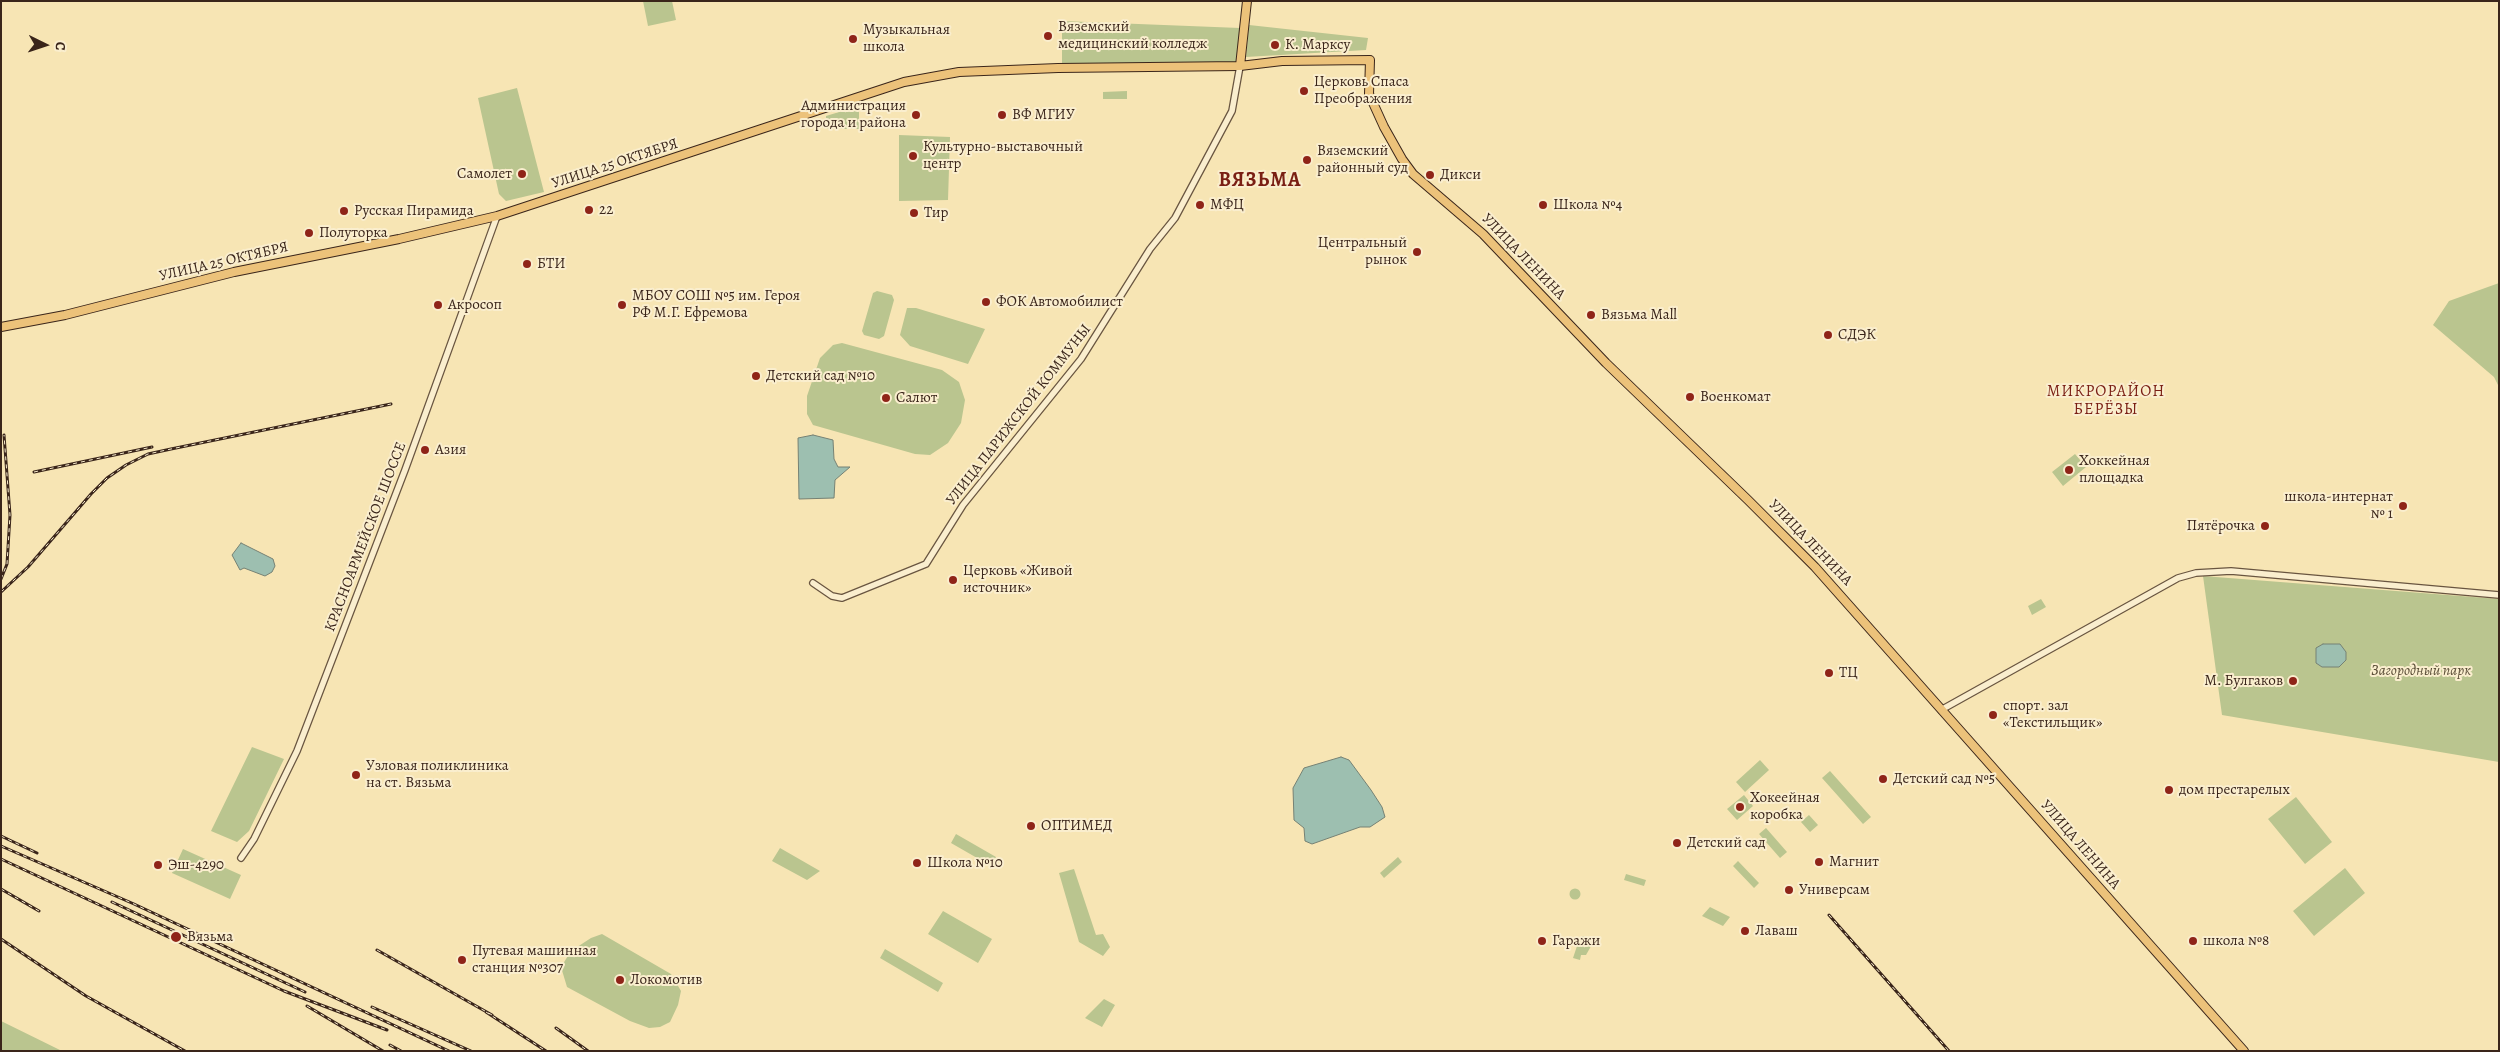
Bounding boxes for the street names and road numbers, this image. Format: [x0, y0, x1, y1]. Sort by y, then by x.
street label: УЛИЦА 25 ОКТЯБРЯ [550, 135, 680, 193]
street label: УЛИЦА ЛЕНИНА [1477, 210, 1569, 304]
street label: УЛИЦА 25 ОКТЯБРЯ [158, 238, 290, 286]
street label: УЛИЦА ПАРИЖСКОЙ КОММУНЫ [943, 321, 1095, 509]
street label: КРАСНОАРМЕЙСКОЕ ШОССЕ [321, 440, 411, 634]
street label: УЛИЦА ЛЕНИНА [1764, 496, 1856, 590]
street label: УЛИЦА ЛЕНИНА [2036, 797, 2124, 893]

